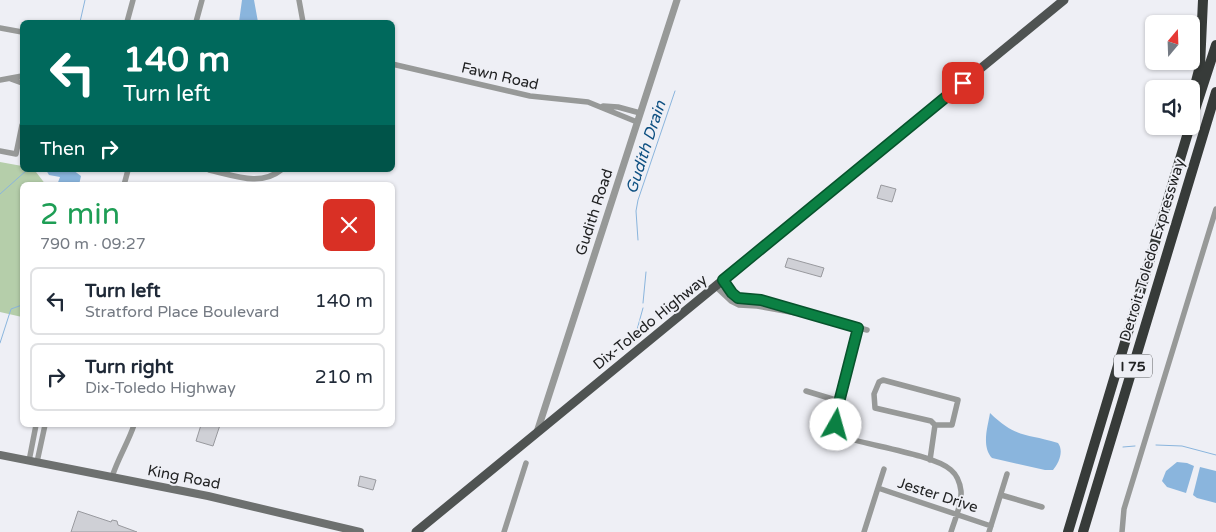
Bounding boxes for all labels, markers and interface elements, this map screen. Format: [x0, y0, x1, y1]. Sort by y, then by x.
north arrow [1145, 15, 1200, 70]
map controls [1145, 15, 1200, 135]
text: 140 m [123, 39, 230, 81]
icon: left [40, 40, 105, 105]
street label: Fawn Road [460, 58, 540, 94]
pin [942, 62, 984, 104]
icon: arrive [949, 69, 977, 97]
button: sound [1145, 80, 1200, 135]
text: Turn left [123, 81, 211, 107]
water label: Gudith Drain [622, 97, 671, 196]
icon: right [95, 135, 123, 163]
text: Then [40, 138, 85, 160]
street label: Detroit-Toledo Expressway [1116, 156, 1188, 344]
street label: Gudith Road [572, 166, 616, 258]
text: 2 min [40, 196, 120, 233]
button: close [323, 199, 375, 251]
text: 790 m · 09:27 [40, 234, 146, 254]
street label: Dix-Toledo Highway [589, 271, 711, 373]
text: Turn left [85, 280, 161, 302]
icon: left [42, 287, 70, 315]
text: 140 m [315, 290, 373, 312]
text: Stratford Place Boulevard [85, 302, 279, 322]
road number: I 75 [1114, 354, 1152, 378]
text: Turn right [85, 356, 173, 378]
icon: right [42, 363, 70, 391]
text: 210 m [315, 366, 373, 388]
text: Dix-Toledo Highway [85, 378, 236, 398]
position arrow [809, 398, 861, 450]
street label: King Road [146, 461, 222, 493]
street label: Jester Drive [896, 474, 980, 516]

